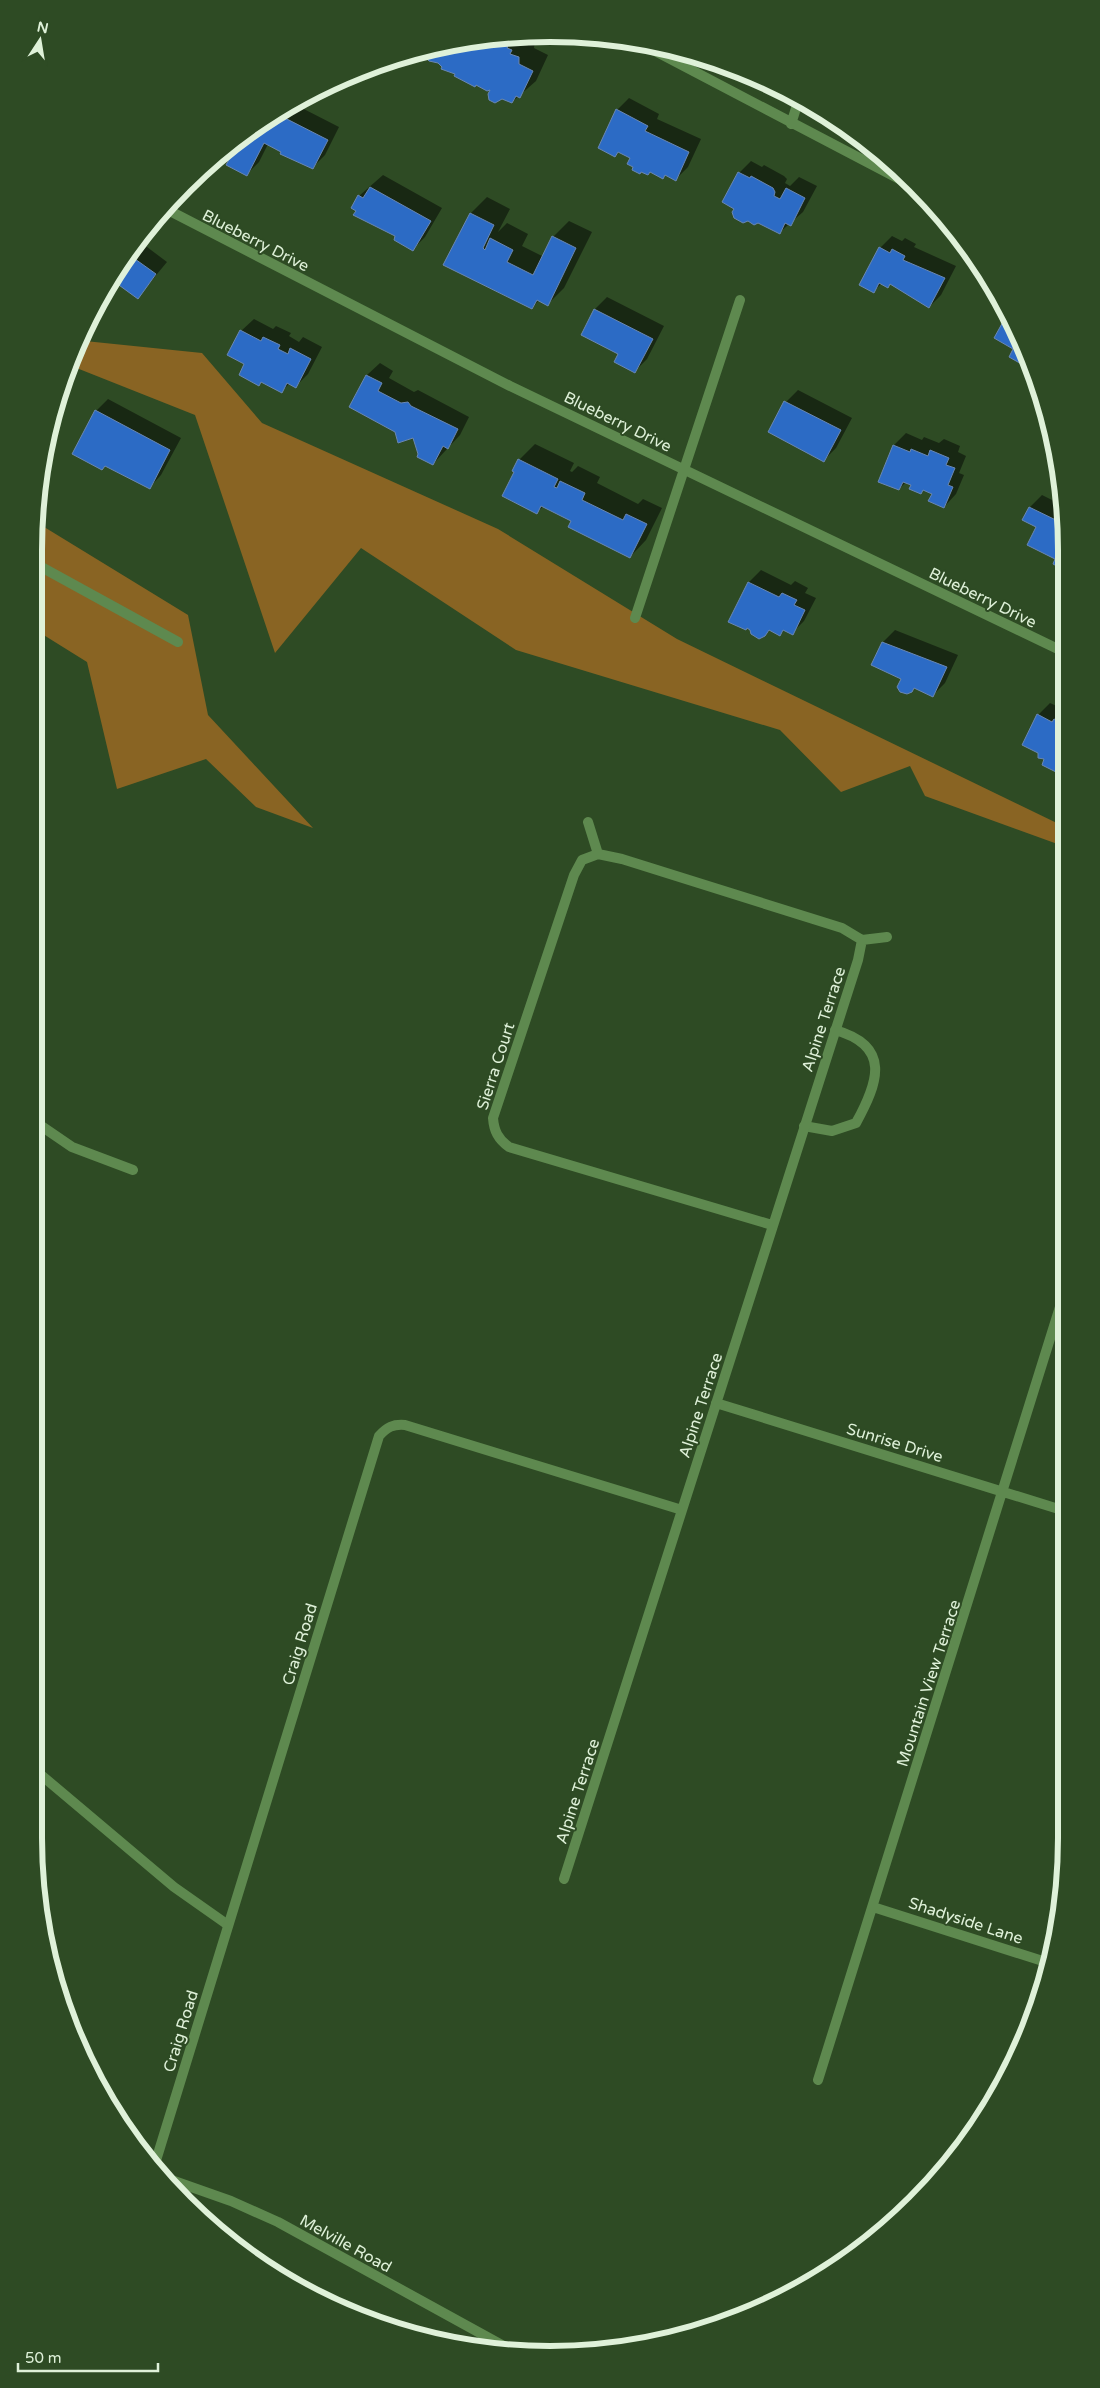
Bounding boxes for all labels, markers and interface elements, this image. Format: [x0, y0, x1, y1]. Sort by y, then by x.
north arrow [15, 15, 65, 65]
text: N [35, 18, 50, 37]
street label: Blueberry Drive [199, 205, 312, 276]
street label: Blueberry Drive [560, 387, 675, 457]
street label: Blueberry Drive [925, 563, 1040, 633]
street label: Alpine Terrace [798, 964, 850, 1074]
street label: Sierra Court [472, 1020, 519, 1113]
street label: Alpine Terrace [675, 1350, 727, 1460]
street label: Sunrise Drive [844, 1419, 945, 1467]
street label: Mountain View Terrace [892, 1597, 965, 1769]
street label: Craig Road [278, 1601, 322, 1688]
street label: Alpine Terrace [552, 1736, 604, 1846]
street label: Shadyside Lane [906, 1893, 1025, 1949]
street label: Craig Road [159, 1988, 203, 2075]
street label: Melville Road [296, 2210, 395, 2277]
scale bar [18, 2340, 158, 2372]
text: 50 m [25, 2349, 62, 2367]

